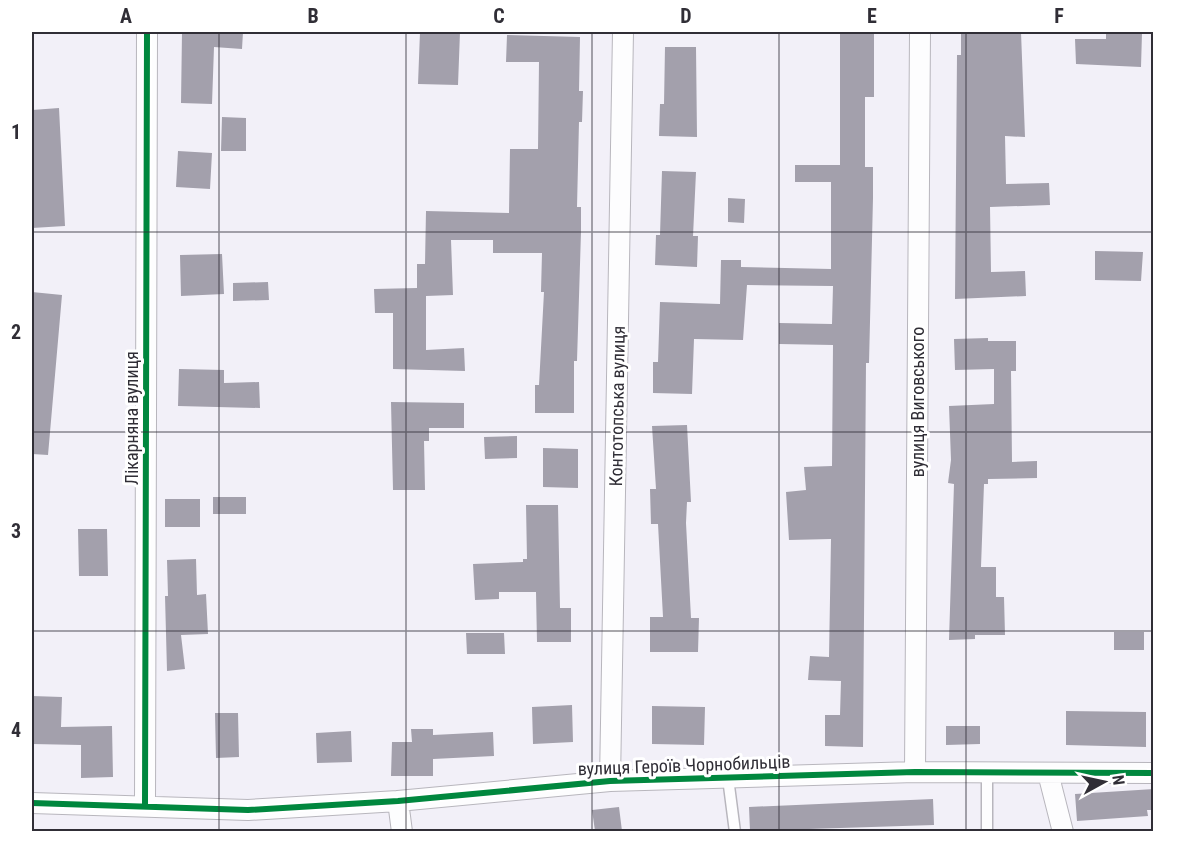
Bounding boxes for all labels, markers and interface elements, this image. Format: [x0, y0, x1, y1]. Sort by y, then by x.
text: A [120, 4, 132, 28]
text: B [307, 4, 319, 28]
text: C [493, 4, 505, 28]
text: D [680, 4, 692, 28]
text: E [867, 4, 877, 28]
text: F [1054, 4, 1064, 28]
text: 1 [11, 120, 21, 144]
text: 2 [11, 320, 21, 344]
street label: Контотопська вулиця [605, 325, 629, 487]
street label: вулиця Виговського [907, 327, 928, 477]
street label: Лікарняна вулиця [121, 351, 142, 485]
text: 3 [11, 519, 21, 543]
text: 4 [11, 718, 21, 742]
street label: вулиця Героїв Чорнобильців [577, 751, 791, 779]
north arrow [1074, 752, 1134, 812]
text: N [1108, 774, 1128, 786]

